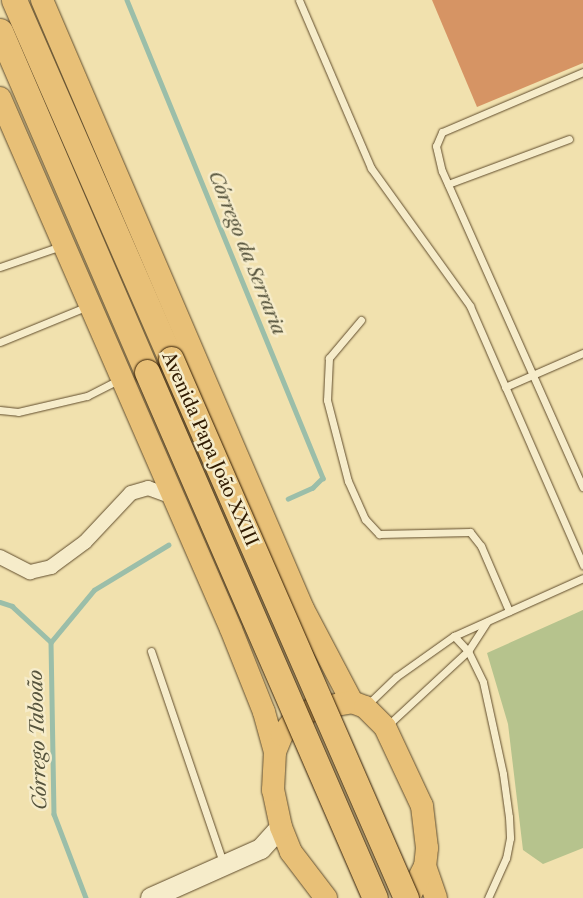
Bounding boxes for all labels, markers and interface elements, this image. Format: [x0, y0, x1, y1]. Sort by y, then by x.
water label: Córrego da Serraria [204, 168, 290, 338]
street label: Avenida Papa João XXIII [157, 348, 263, 550]
water label: Córrego Taboão [24, 670, 52, 810]

